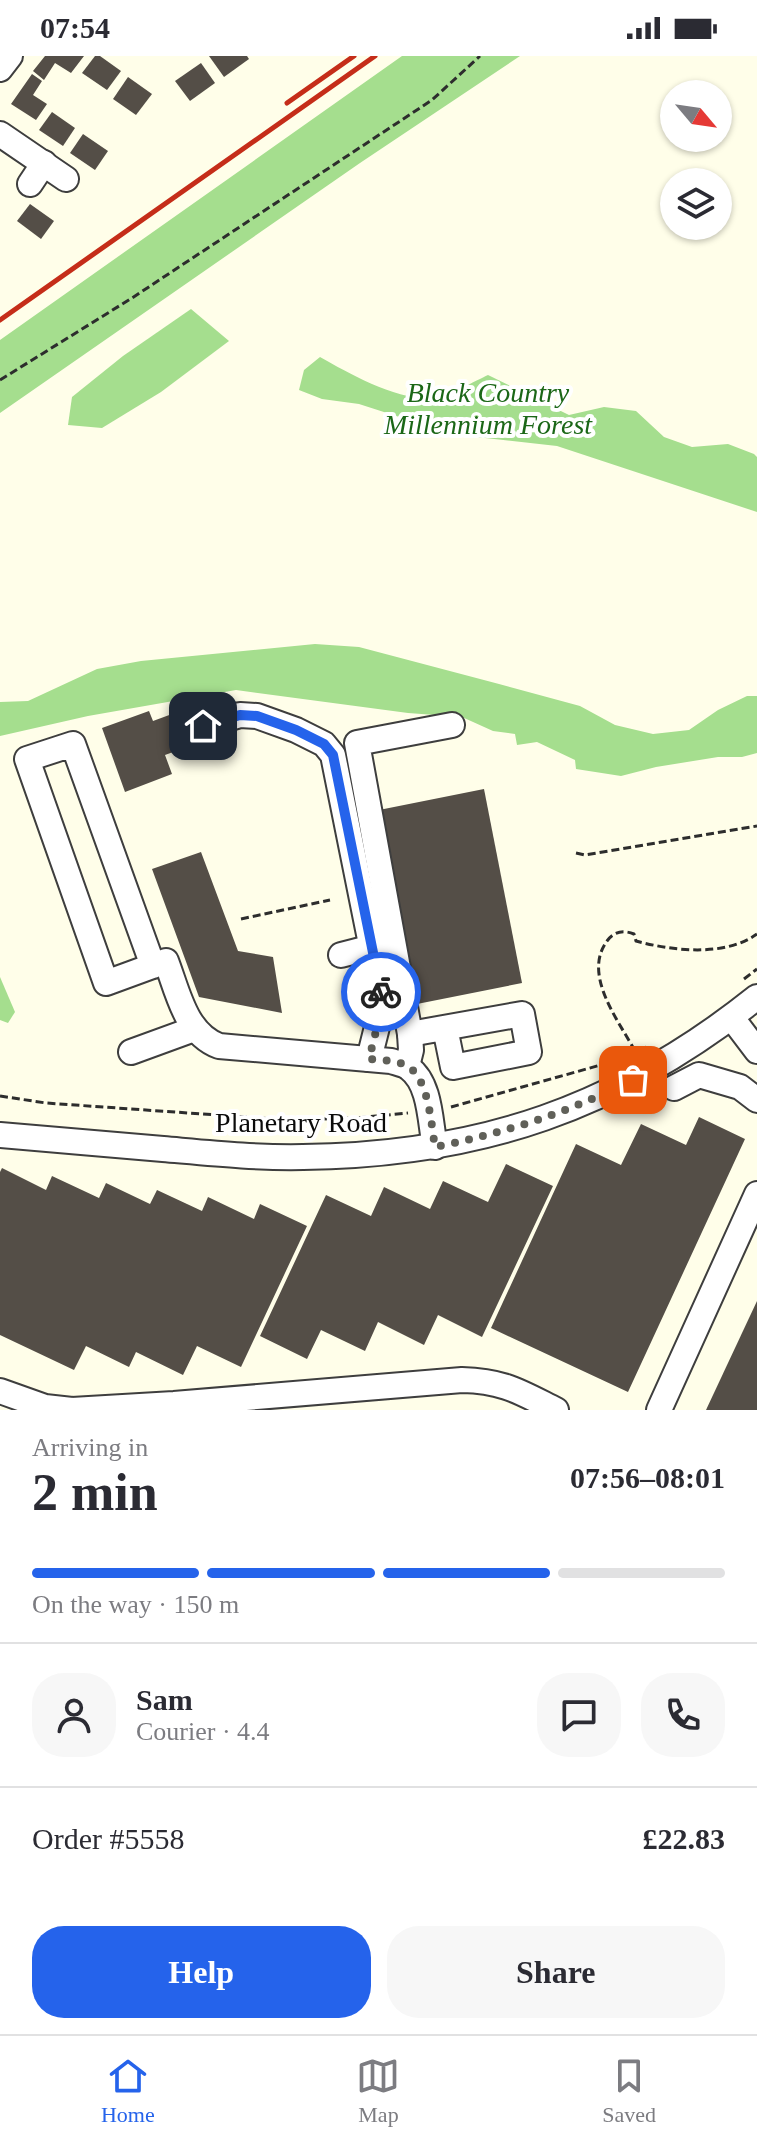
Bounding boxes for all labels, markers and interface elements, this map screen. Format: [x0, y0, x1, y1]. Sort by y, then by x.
text: 07:54 [40, 11, 110, 44]
north arrow [660, 80, 732, 152]
map controls [660, 80, 732, 240]
button: layers [660, 168, 732, 240]
park label: Black Country Millennium Forest [383, 377, 593, 440]
pin [169, 692, 237, 760]
icon: home [181, 704, 225, 748]
courier [341, 952, 421, 1032]
icon: bike [359, 970, 403, 1014]
pin [599, 1046, 667, 1114]
icon: bag [611, 1058, 655, 1102]
street label: Planetary Road [215, 1107, 387, 1138]
text: Arriving in [32, 1433, 148, 1462]
text: 07:56–08:01 [570, 1461, 725, 1494]
text: 2 min [32, 1464, 158, 1521]
text: On the way · 150 m [32, 1590, 239, 1619]
button: person [32, 1673, 116, 1757]
button: chat [537, 1673, 621, 1757]
button: phone [641, 1673, 725, 1757]
text: Sam [136, 1683, 193, 1716]
text: Courier · 4.4 [136, 1717, 270, 1746]
text: Order #5558 [32, 1822, 184, 1855]
text: £22.83 [643, 1822, 725, 1855]
button: Help [32, 1926, 371, 2018]
button: Share [387, 1926, 725, 2018]
tab: Home [101, 2054, 155, 2128]
tab: Map [356, 2054, 400, 2128]
tab: Saved [602, 2054, 656, 2128]

